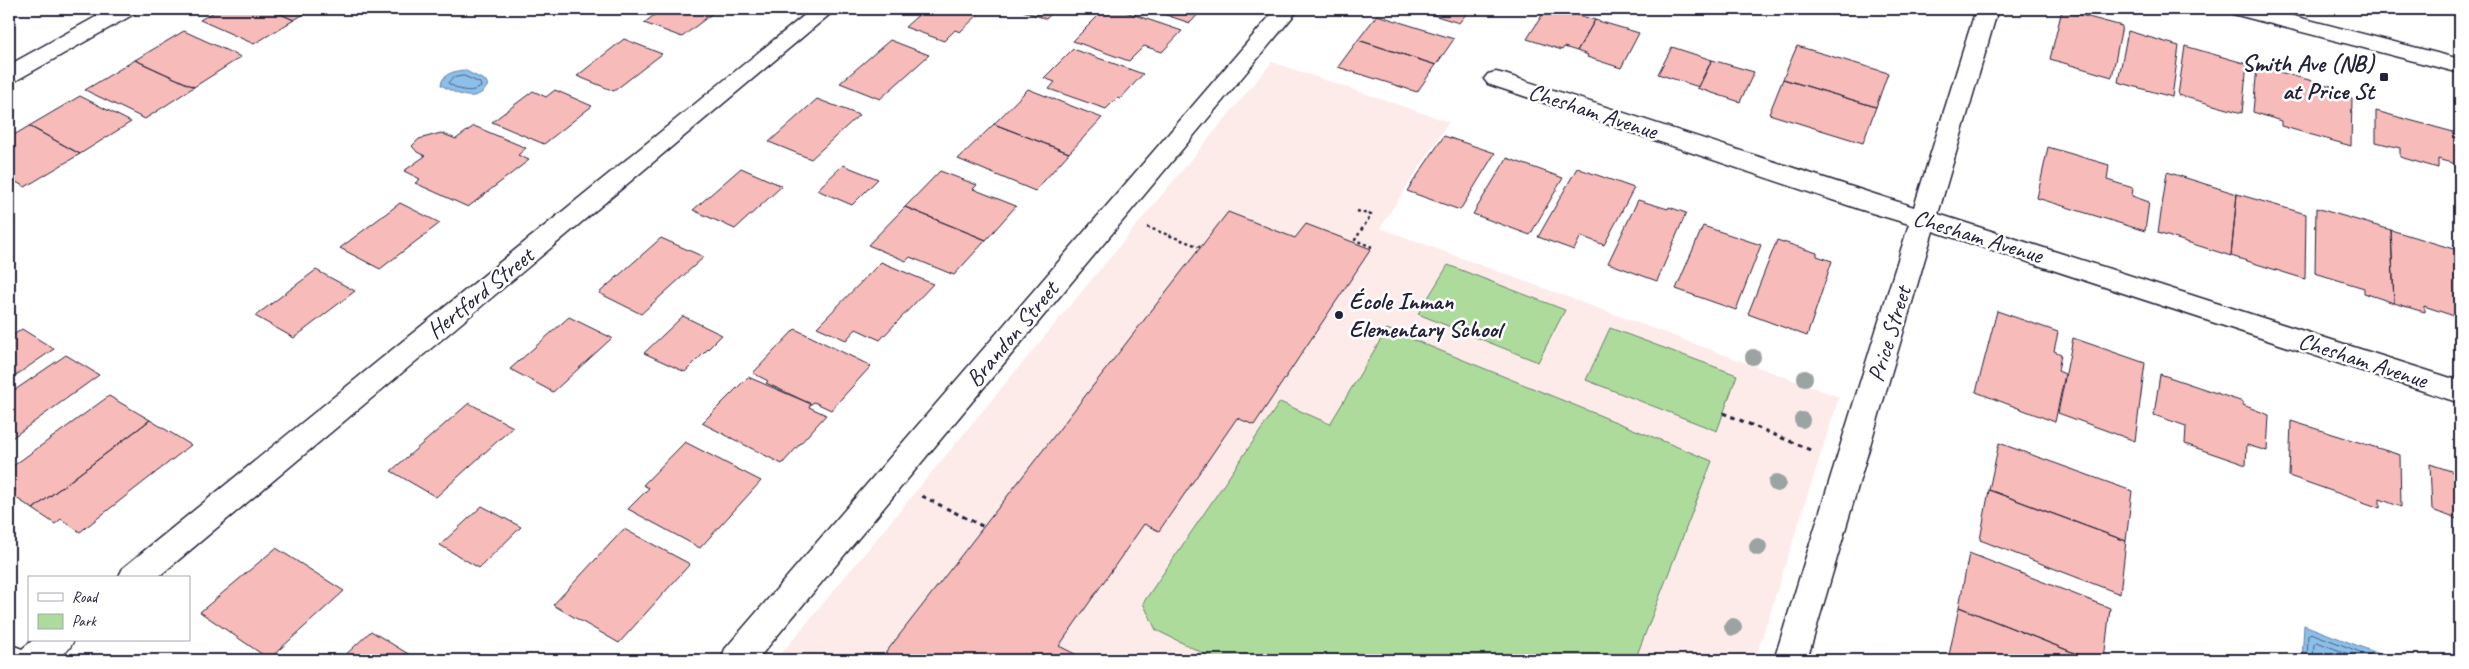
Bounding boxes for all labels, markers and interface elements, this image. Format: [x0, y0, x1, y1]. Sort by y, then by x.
place label: Smith Ave (NB) at Price St [2242, 48, 2377, 106]
marker: Smith Ave (NB) at Price St [2378, 71, 2390, 83]
street label: Chesham Avenue [1525, 76, 1663, 147]
street label: Chesham Avenue [1910, 202, 2048, 270]
street label: Hertford Street [420, 239, 541, 345]
street label: Brandon Street [959, 274, 1066, 393]
street label: Price Street [1860, 281, 1918, 385]
place label: École Inman Elementary School [1349, 286, 1506, 344]
marker: École Inman Elementary School [1333, 309, 1345, 321]
street label: Chesham Avenue [2295, 325, 2433, 396]
legend [28, 576, 190, 642]
text: Road [72, 588, 99, 607]
text: Park [72, 612, 97, 631]

